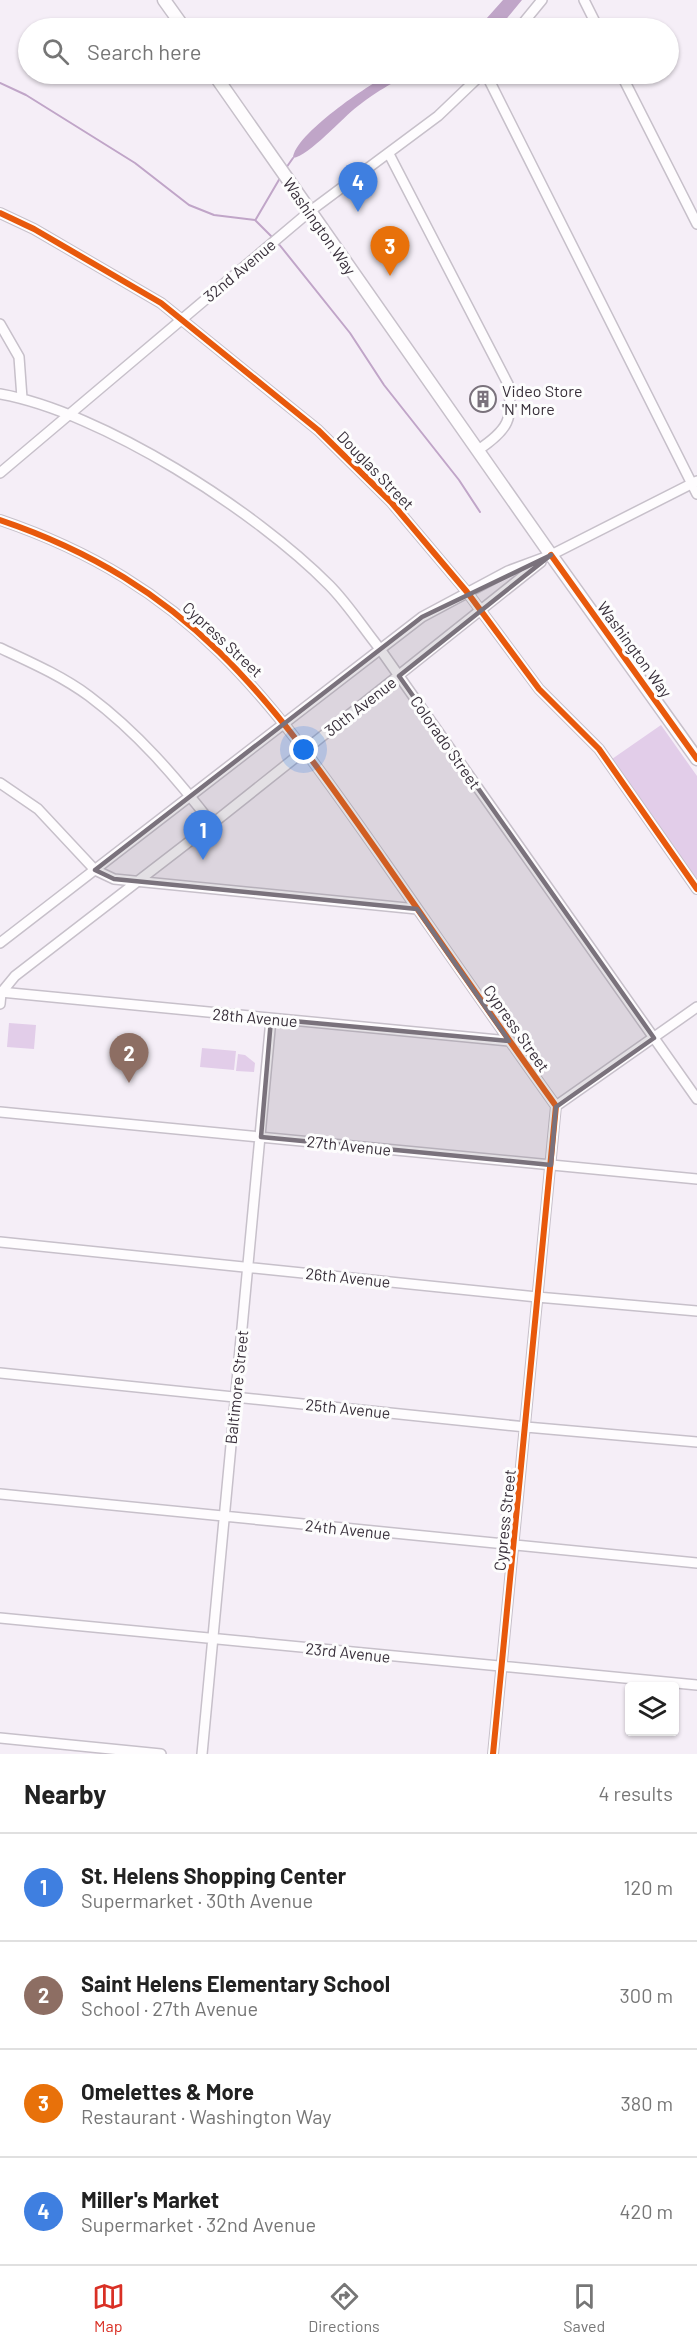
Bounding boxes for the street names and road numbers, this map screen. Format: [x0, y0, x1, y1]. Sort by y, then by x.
street label: Washington Way [280, 174, 361, 279]
street label: 32nd Avenue [199, 234, 279, 306]
street label: Douglas Street [334, 427, 418, 513]
street label: Cypress Street [179, 597, 267, 681]
street label: Washington Way [594, 597, 677, 701]
street label: 30th Avenue [320, 672, 400, 740]
street label: Colorado Street [407, 692, 485, 792]
street label: Cypress Street [480, 981, 554, 1075]
street label: 28th Avenue [212, 1004, 298, 1030]
street label: 27th Avenue [306, 1131, 392, 1159]
street label: 26th Avenue [305, 1263, 391, 1291]
street label: Baltimore Street [221, 1329, 251, 1445]
street label: 25th Avenue [305, 1394, 391, 1422]
street label: Cypress Street [489, 1468, 519, 1572]
street label: 24th Avenue [304, 1515, 392, 1543]
street label: 23rd Avenue [305, 1638, 391, 1666]

